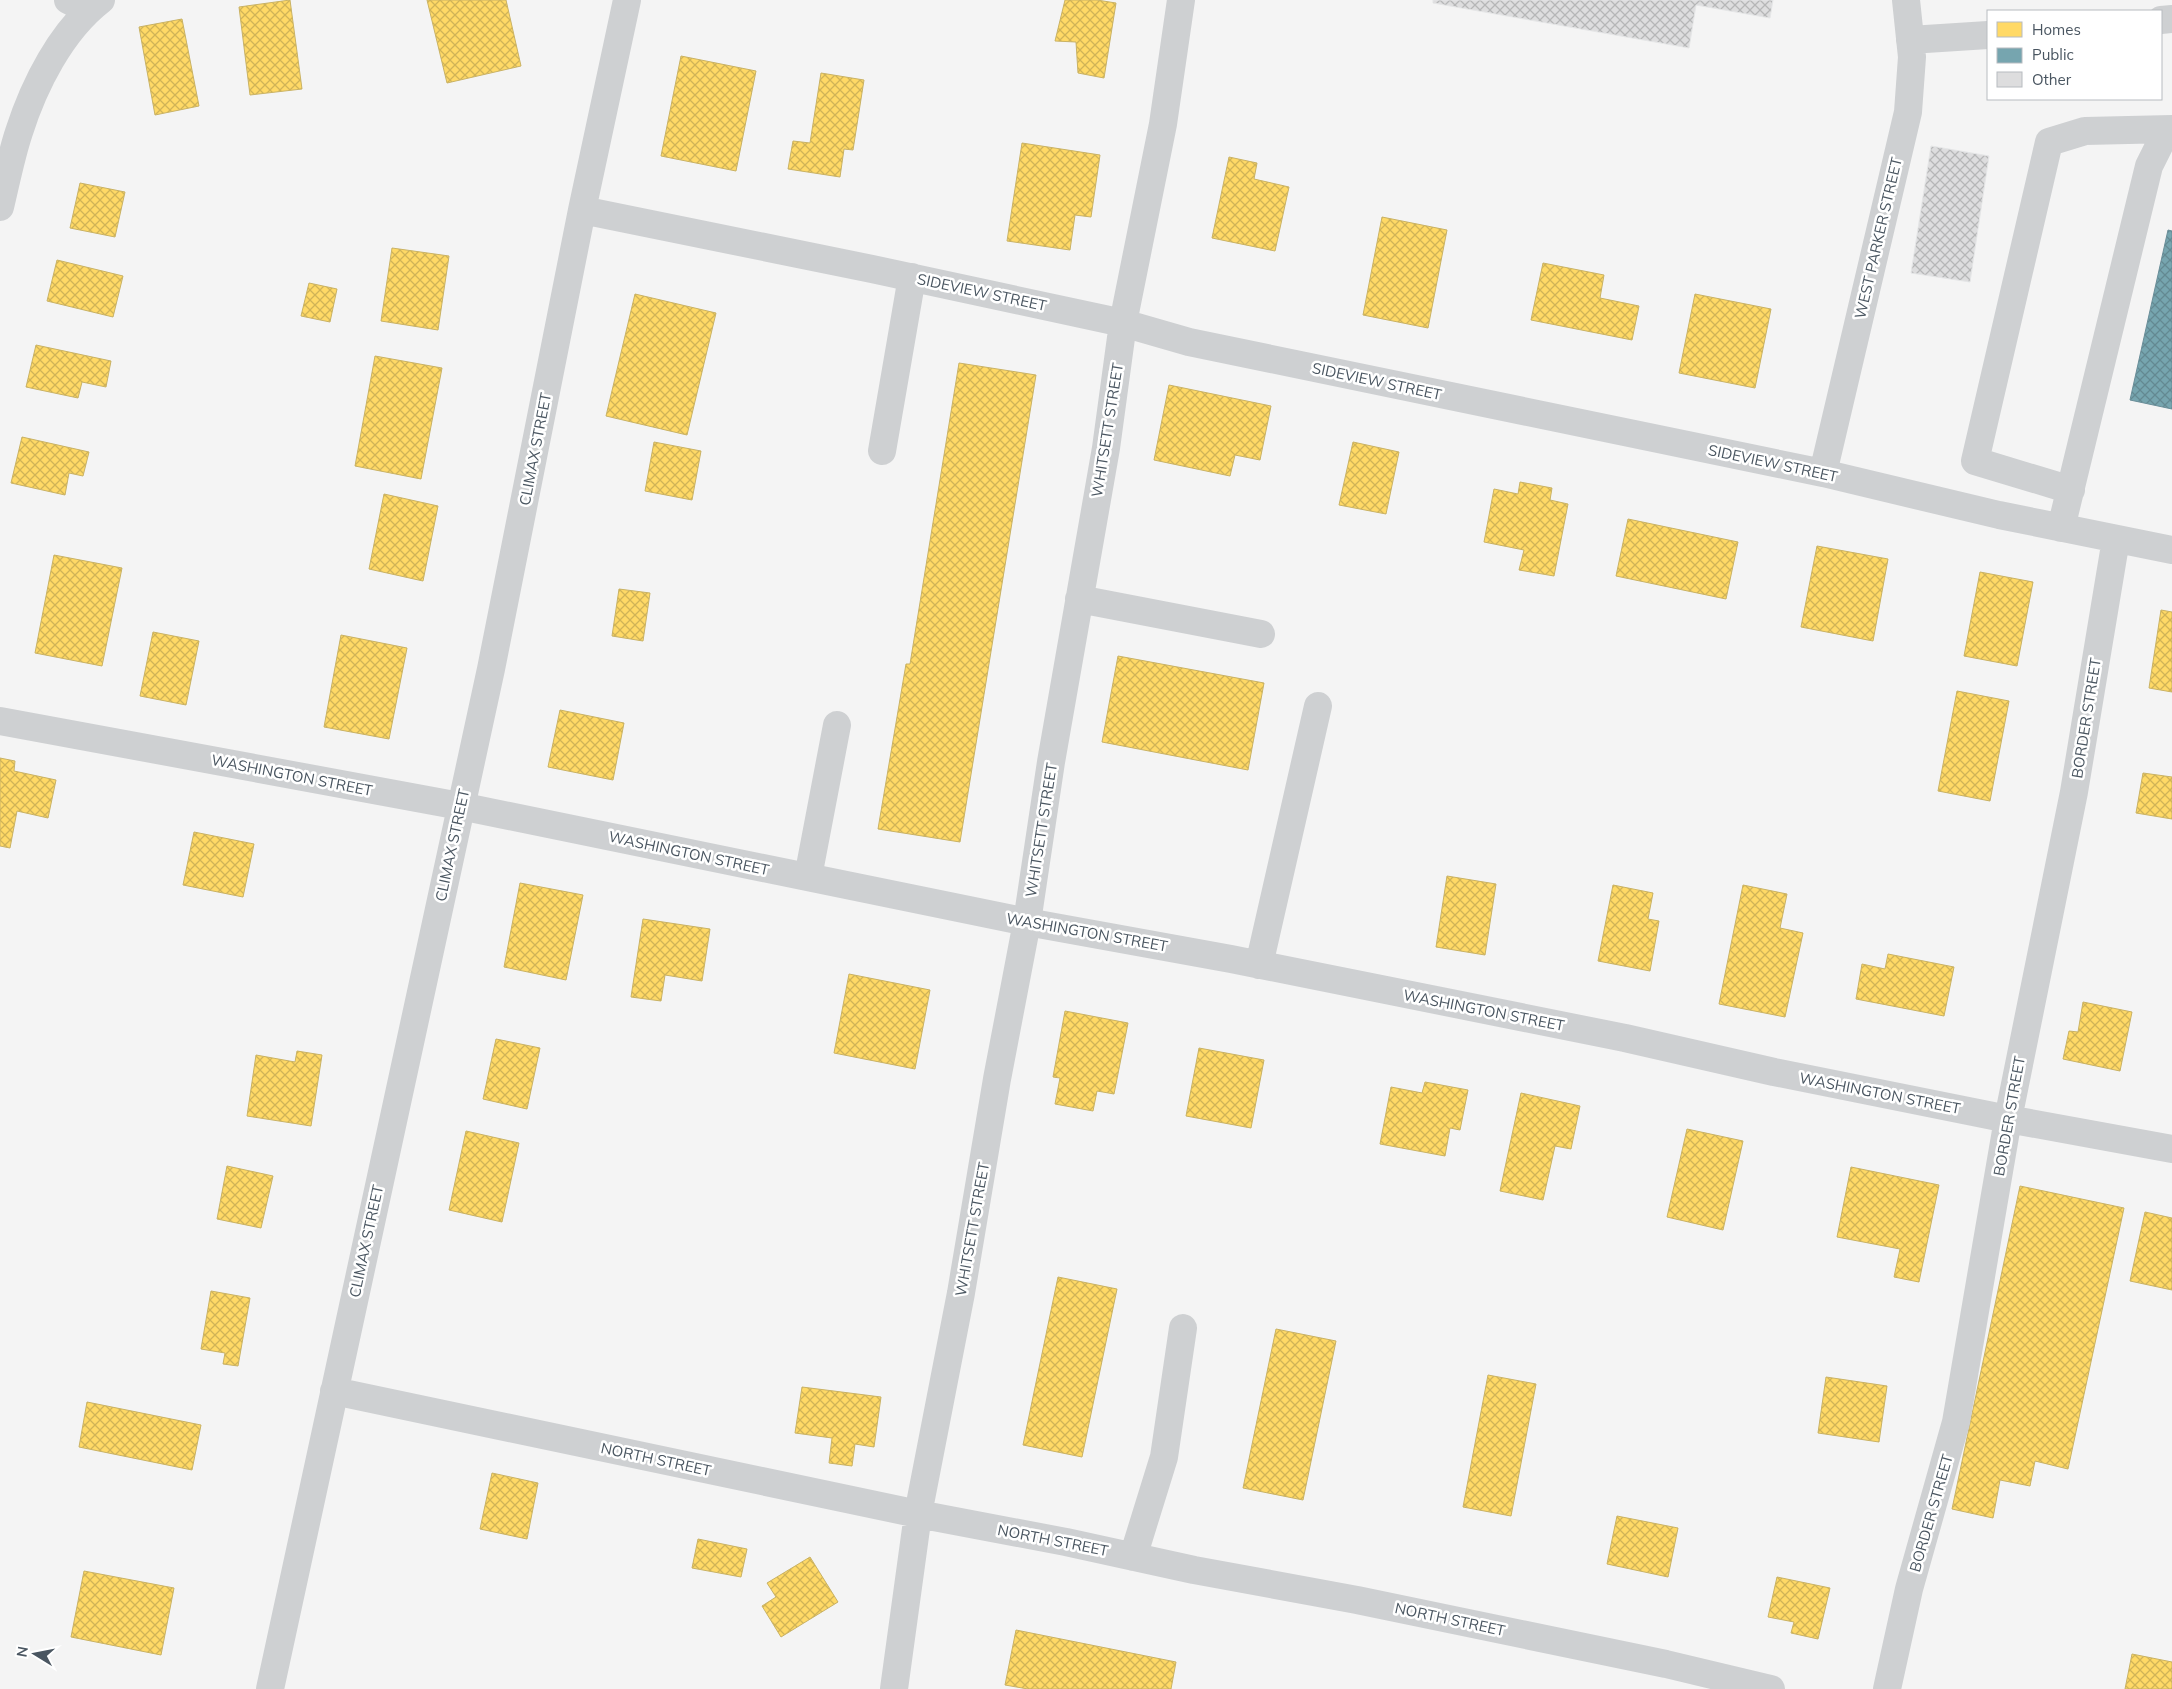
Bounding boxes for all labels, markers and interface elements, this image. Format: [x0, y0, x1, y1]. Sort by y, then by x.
legend [1987, 10, 2162, 100]
text: Homes [2032, 20, 2081, 39]
text: Public [2032, 45, 2074, 64]
text: Other [2032, 70, 2072, 89]
street label: WEST PARKER STREET [1850, 155, 1906, 321]
street label: SIDEVIEW STREET [916, 269, 1048, 315]
street label: SIDEVIEW STREET [1311, 358, 1443, 404]
street label: WHITSETT STREET [1087, 361, 1127, 499]
street label: CLIMAX STREET [515, 391, 555, 507]
street label: SIDEVIEW STREET [1707, 440, 1839, 486]
street label: BORDER STREET [2067, 656, 2105, 780]
street label: WASHINGTON STREET [210, 750, 374, 800]
street label: WHITSETT STREET [1021, 761, 1061, 899]
street label: CLIMAX STREET [431, 787, 473, 903]
street label: WASHINGTON STREET [607, 827, 771, 879]
street label: WASHINGTON STREET [1005, 908, 1169, 956]
street label: WASHINGTON STREET [1402, 985, 1566, 1035]
street label: BORDER STREET [1989, 1055, 2029, 1177]
street label: WASHINGTON STREET [1798, 1068, 1962, 1118]
street label: WHITSETT STREET [951, 1160, 993, 1298]
street label: CLIMAX STREET [345, 1183, 387, 1299]
street label: NORTH STREET [599, 1438, 713, 1480]
street label: BORDER STREET [1905, 1452, 1957, 1574]
street label: NORTH STREET [996, 1520, 1110, 1560]
street label: NORTH STREET [1393, 1598, 1507, 1640]
north arrow [10, 1629, 60, 1679]
text: N [12, 1645, 32, 1659]

